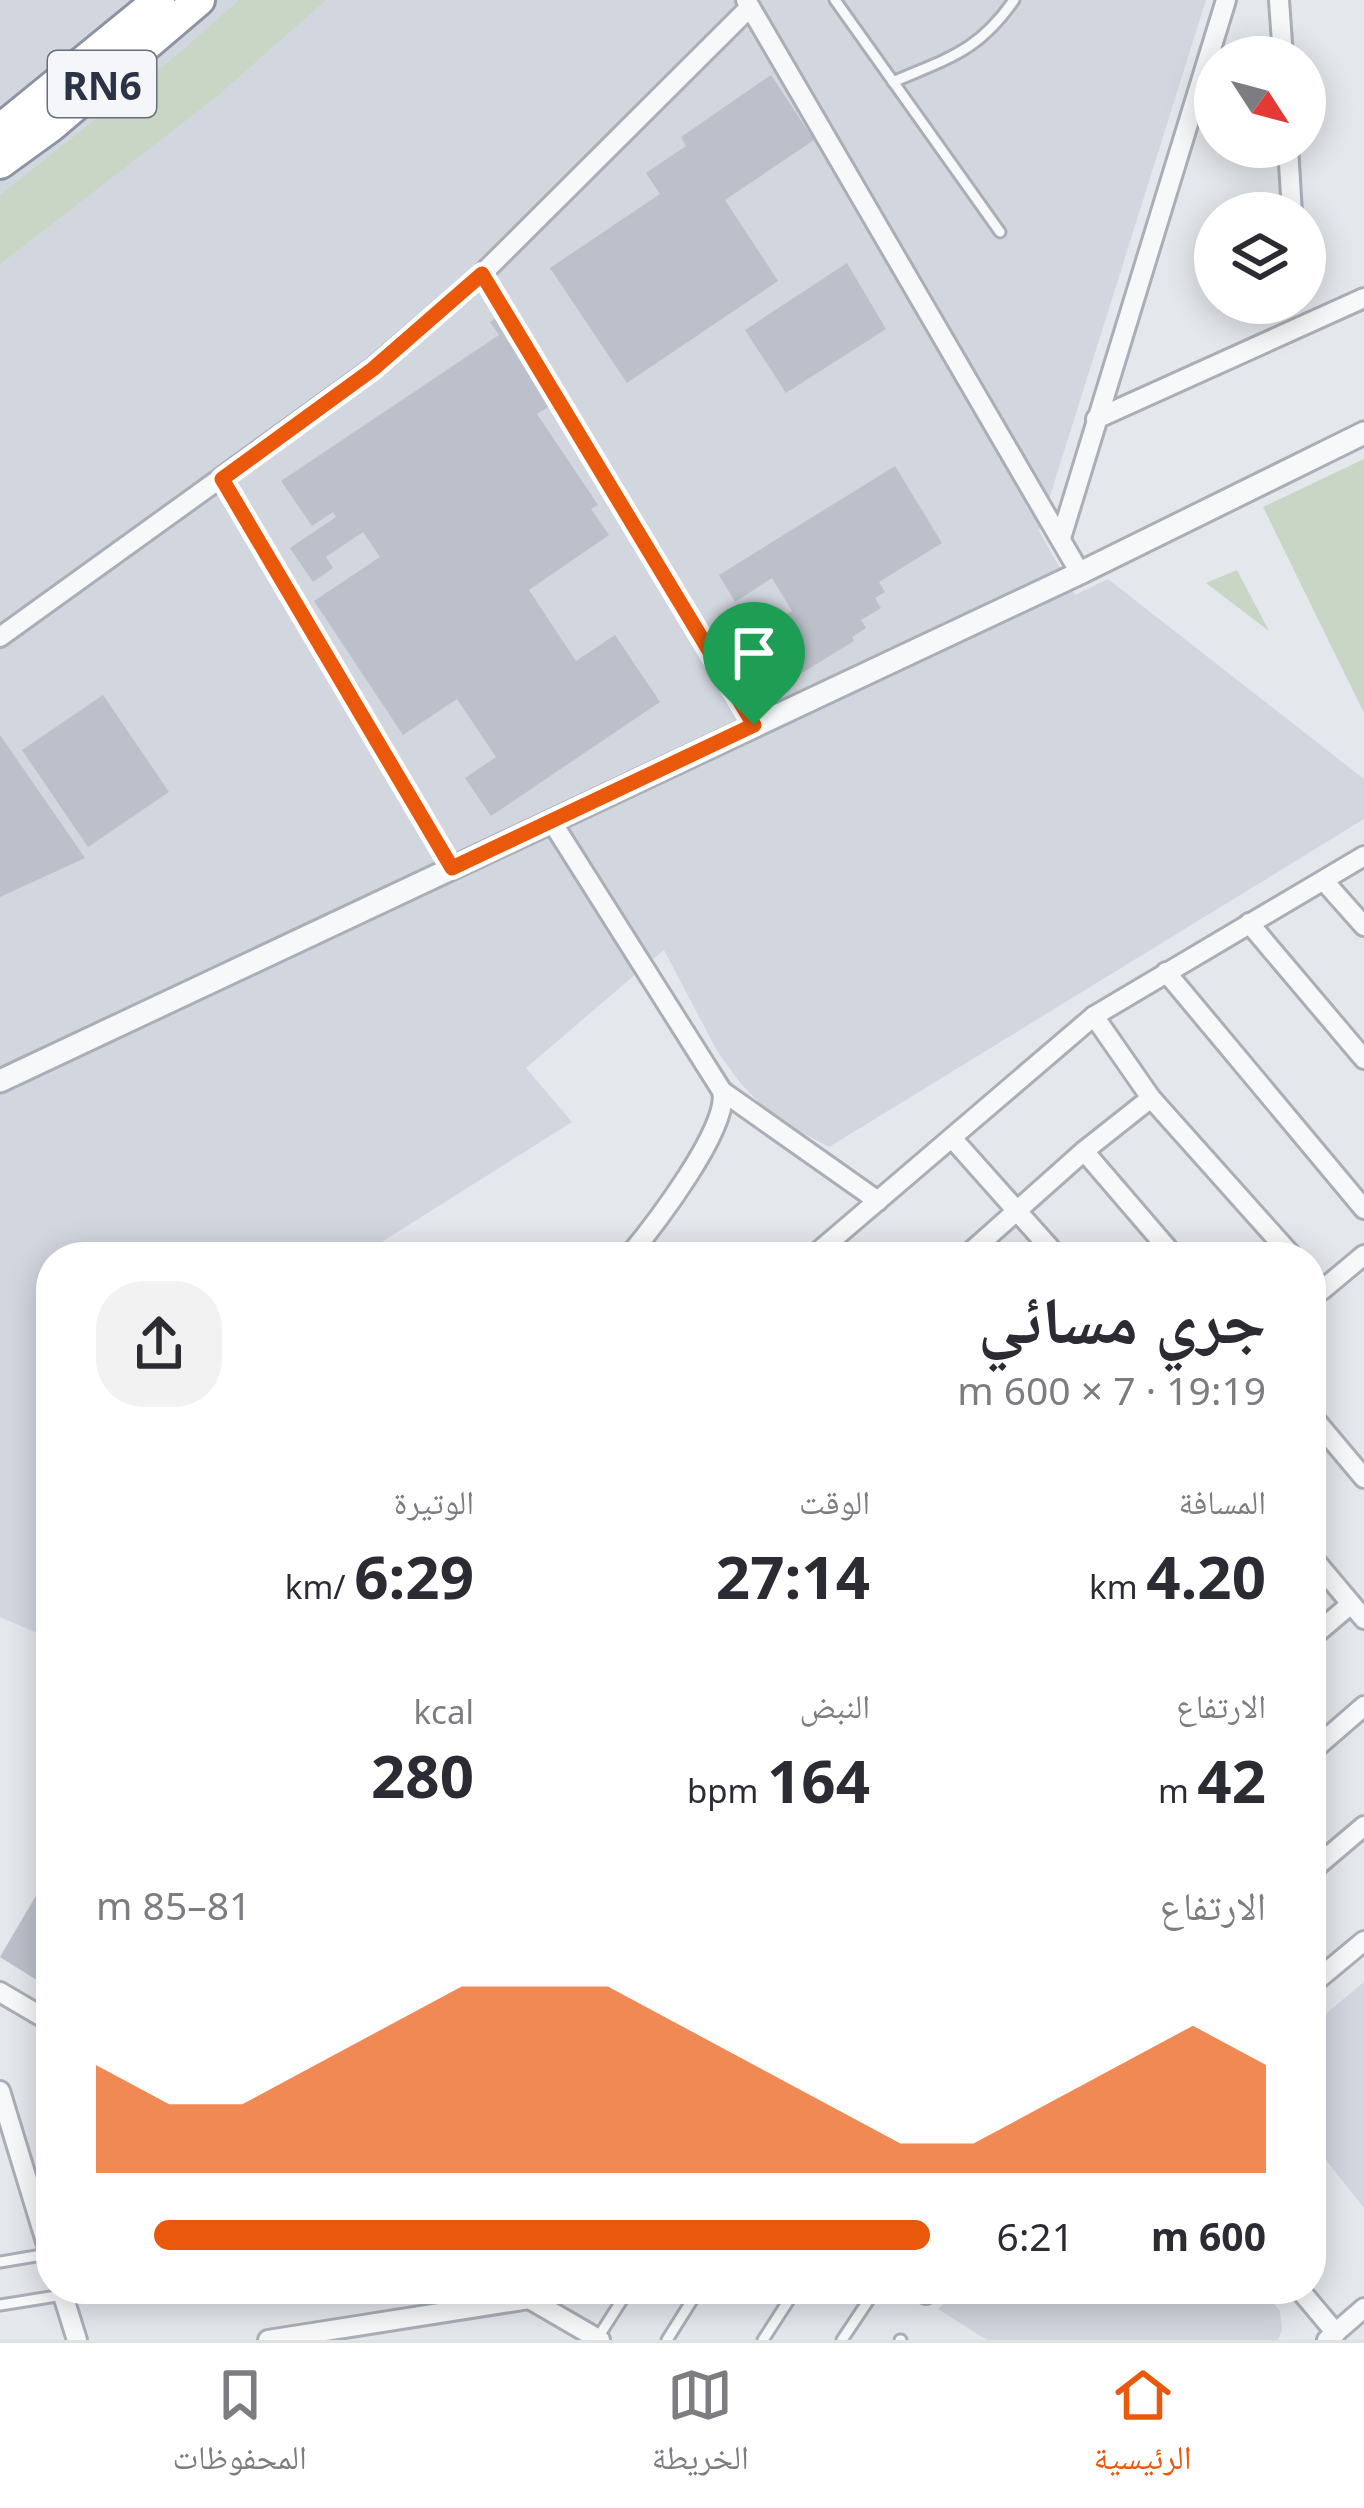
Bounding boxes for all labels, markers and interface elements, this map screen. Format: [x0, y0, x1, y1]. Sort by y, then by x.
north arrow [1194, 36, 1326, 168]
map controls [1194, 36, 1326, 324]
road number: RN6 [48, 51, 156, 117]
button: layers [1194, 192, 1326, 324]
pin [703, 602, 805, 725]
icon: arrive [721, 620, 787, 686]
text: جري مسائي [978, 1273, 1266, 1363]
button: share [96, 1281, 222, 1407]
text: 19:19 · 7 × 600 m [957, 1363, 1266, 1416]
text: الوتيرة [394, 1479, 474, 1524]
text: الوقت [799, 1479, 870, 1524]
text: المسافة [1179, 1479, 1266, 1524]
text: 6:29 [354, 1535, 474, 1617]
text: 27:14 [716, 1535, 870, 1617]
text: 4.20 [1146, 1535, 1266, 1617]
text: /km [285, 1564, 354, 1609]
text: km [1089, 1564, 1146, 1609]
text: النبض [800, 1683, 870, 1728]
text: الارتفاع [1176, 1683, 1266, 1728]
text: kcal [414, 1689, 474, 1734]
text: 280 [371, 1734, 474, 1816]
text: 164 [767, 1739, 870, 1821]
text: 42 [1197, 1739, 1266, 1821]
text: bpm [687, 1768, 767, 1813]
text: m [1158, 1768, 1197, 1813]
text: 81–85 m [96, 1878, 251, 1931]
text: الارتفاع [1160, 1878, 1266, 1931]
text: 6:21 [997, 2209, 1074, 2262]
text: 600 m [1151, 2209, 1266, 2262]
tab: المحفوظات [172, 2362, 307, 2490]
tab: الخريطة [652, 2362, 749, 2490]
tab: الرئيسية [1094, 2362, 1192, 2490]

